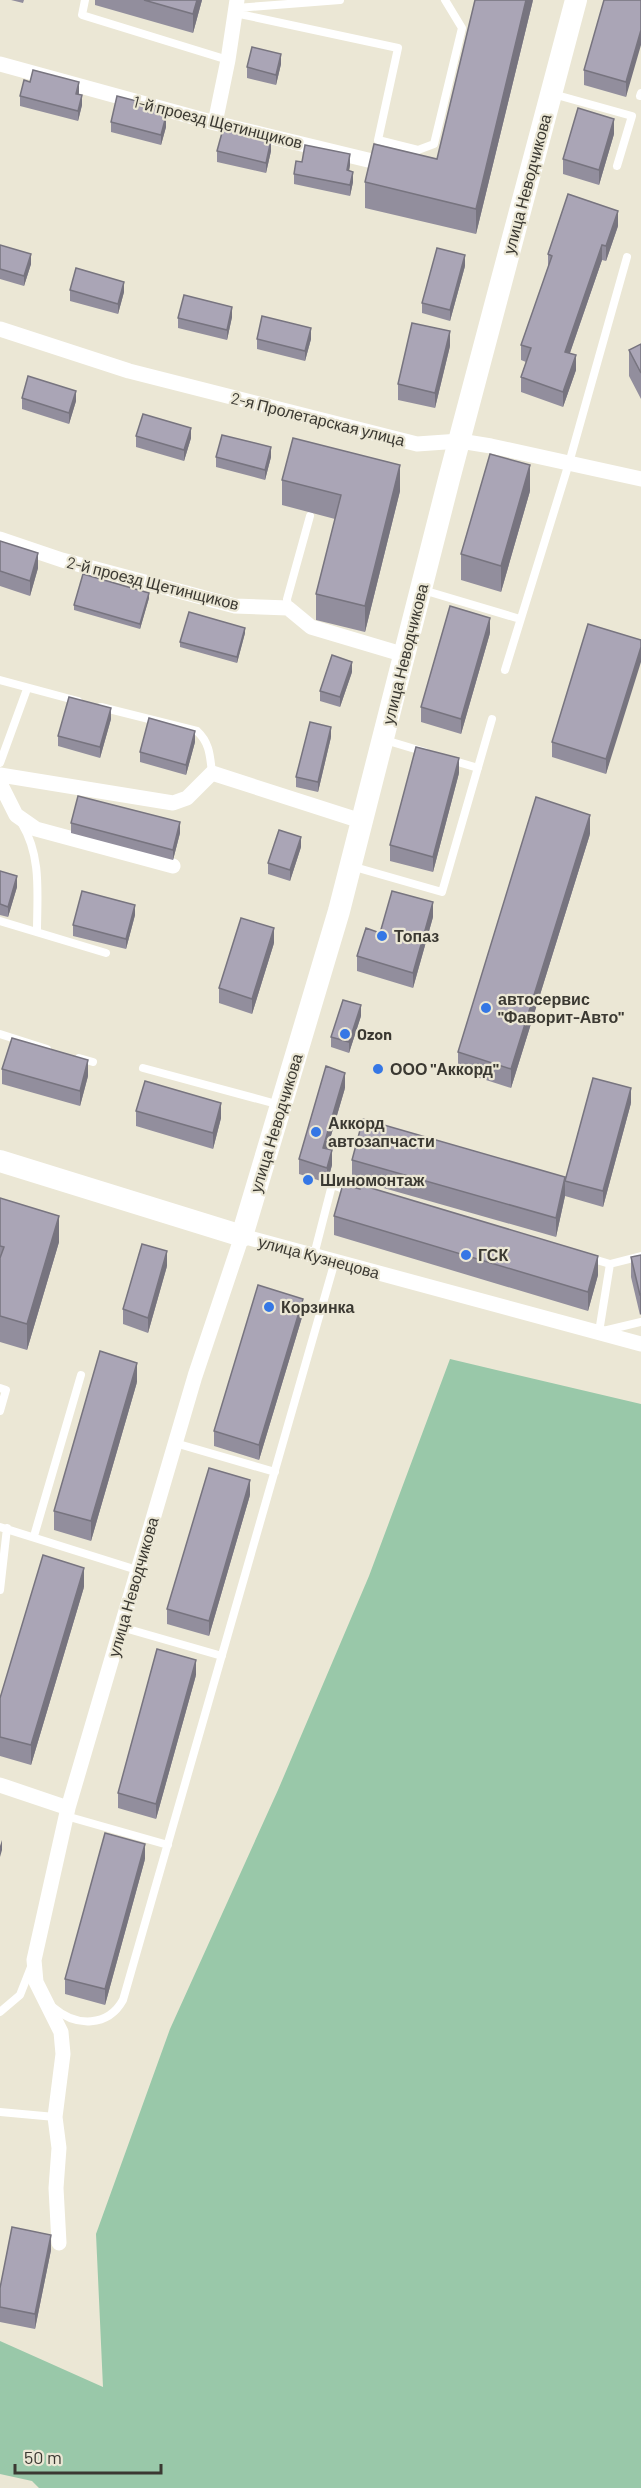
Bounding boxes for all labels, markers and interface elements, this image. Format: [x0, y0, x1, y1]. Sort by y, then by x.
street label: 1-й проезд Щетинщиков [132, 91, 305, 152]
street label: улица Неводчикова [499, 112, 554, 256]
street label: 2-я Пролетарская улица [229, 388, 407, 449]
street label: 2-й проезд Щетинщиков [65, 552, 241, 613]
street label: улица Неводчикова [378, 581, 431, 726]
place label: Топаз [394, 926, 439, 945]
marker: Топаз [375, 929, 389, 943]
place label: автосервис "Фаворит-Авто" [498, 989, 624, 1026]
marker: автосервис "Фаворит-Авто" [479, 1001, 493, 1015]
place label: Ozon [357, 1024, 392, 1043]
marker: Ozon [338, 1027, 352, 1041]
street label: улица Неводчикова [245, 1051, 306, 1195]
place label: ООО "Аккорд" [390, 1059, 499, 1078]
marker: ООО "Аккорд" [371, 1062, 385, 1076]
place label: Аккорд автозапчасти [328, 1113, 435, 1150]
marker: Аккорд автозапчасти [309, 1125, 323, 1139]
place label: Шиномонтаж [320, 1170, 425, 1189]
marker: Шиномонтаж [301, 1173, 315, 1187]
street label: улица Кузнецова [256, 1231, 382, 1282]
place label: ГСК [478, 1245, 508, 1264]
marker: ГСК [459, 1248, 473, 1262]
place label: Корзинка [281, 1297, 355, 1316]
marker: Корзинка [262, 1300, 276, 1314]
street label: улица Неводчикова [103, 1515, 162, 1659]
scale bar [15, 2437, 160, 2475]
text: 50 m [24, 2446, 62, 2468]

